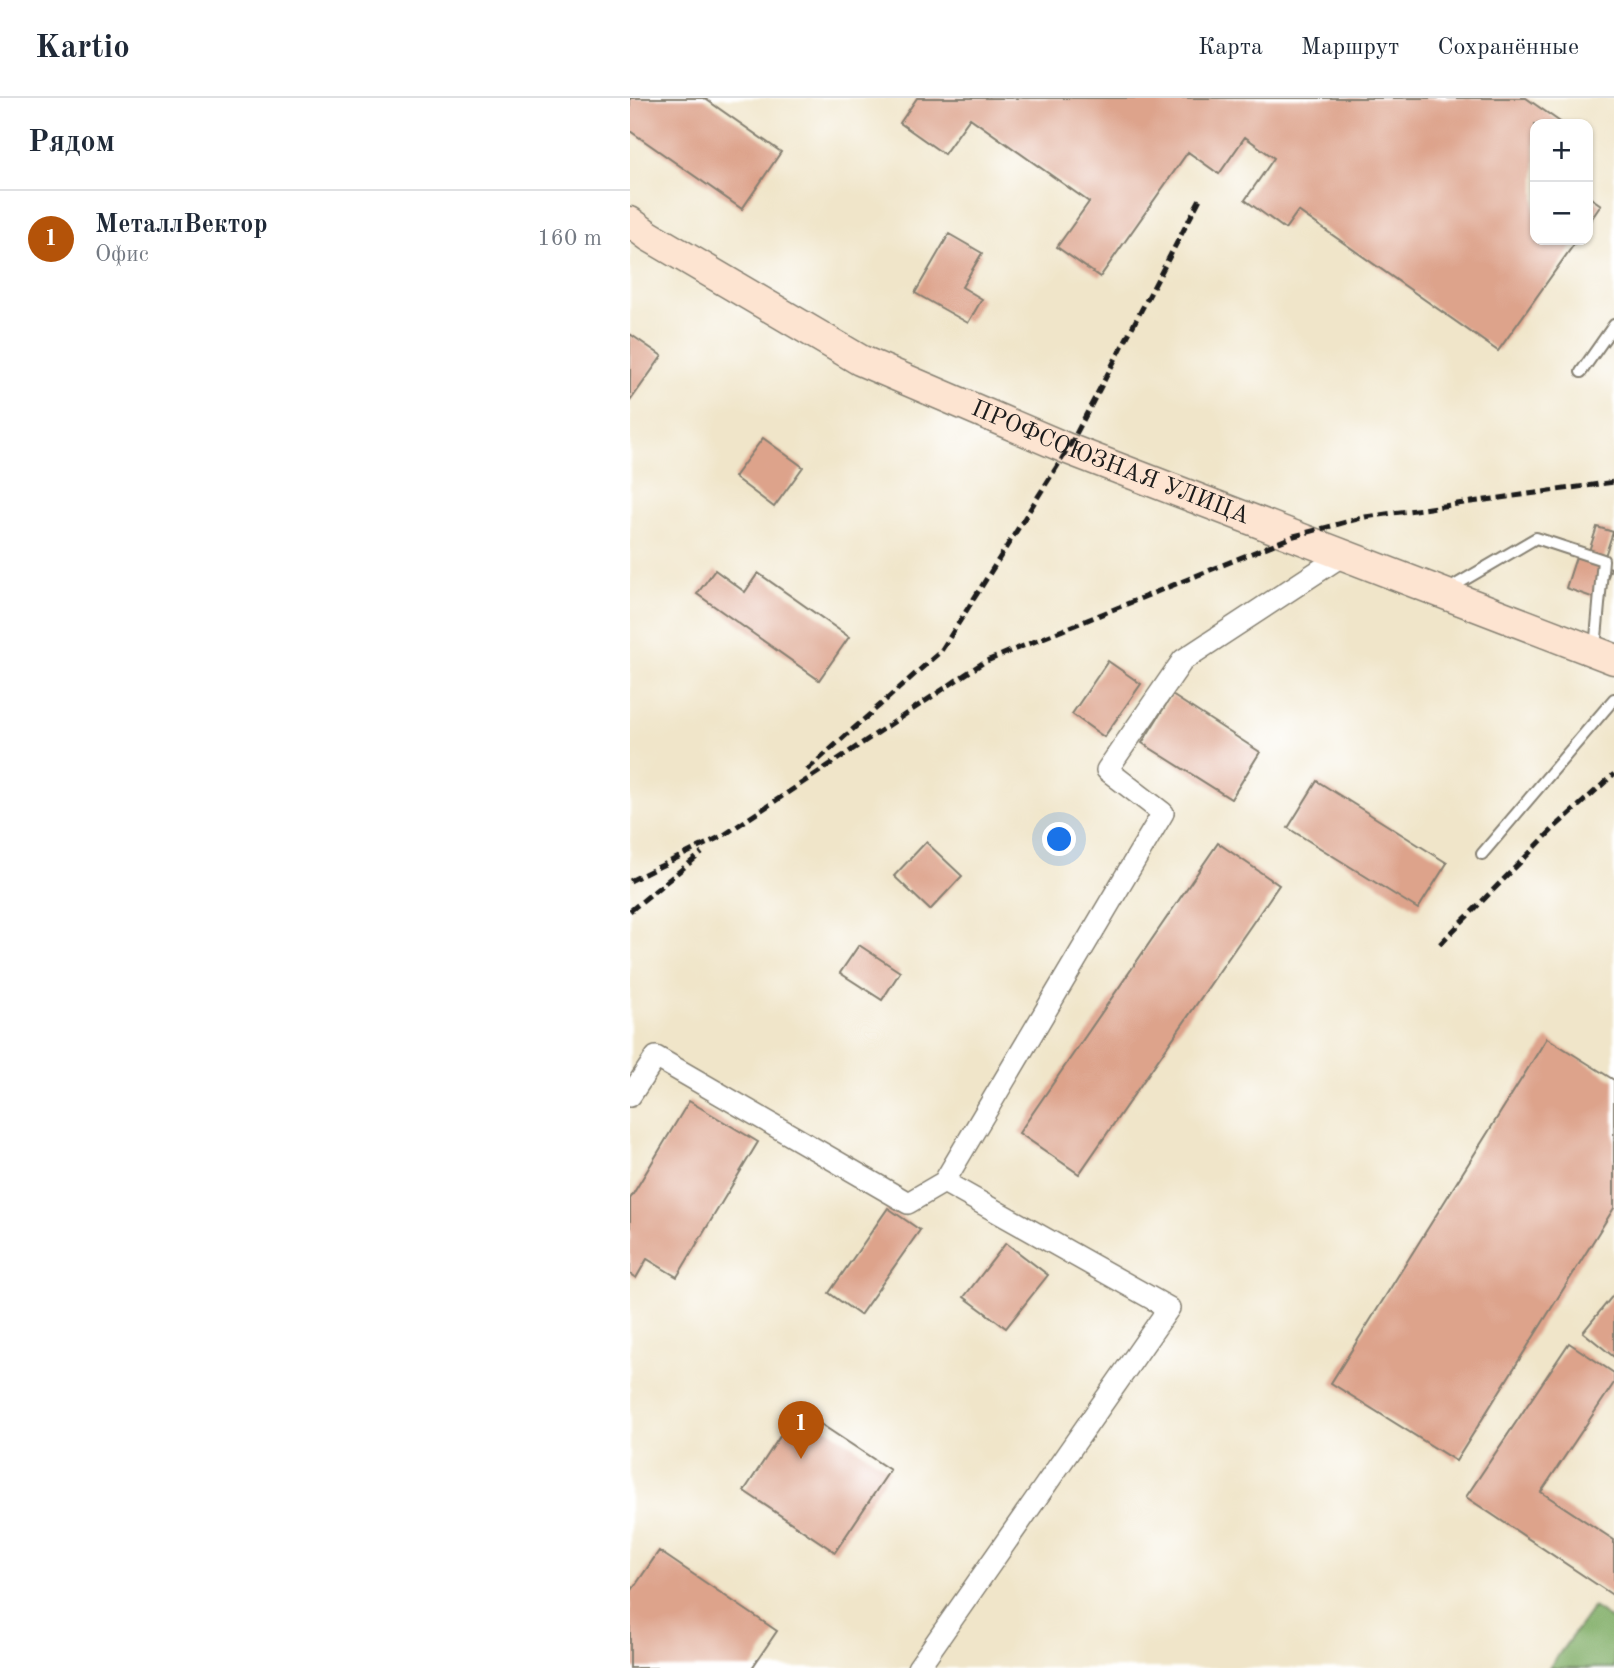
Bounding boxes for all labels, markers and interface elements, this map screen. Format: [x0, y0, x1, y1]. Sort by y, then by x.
text: Kartio [35, 32, 130, 65]
text: Карта [1198, 36, 1263, 60]
text: Маршрут [1301, 36, 1399, 60]
text: Сохранённые [1437, 36, 1579, 60]
map controls [1530, 119, 1593, 245]
button: + [1530, 119, 1593, 182]
text: Рядом [28, 128, 115, 158]
button: − [1530, 182, 1593, 245]
text: МеталлВектор [95, 212, 268, 238]
text: 1 [44, 227, 58, 250]
text: 160 m [537, 227, 602, 250]
text: Офис [95, 243, 149, 266]
street label: ПРОФСОЮЗНАЯ УЛИЦА [967, 397, 1253, 530]
your location [1042, 822, 1076, 856]
pin: 1 [778, 1401, 824, 1459]

